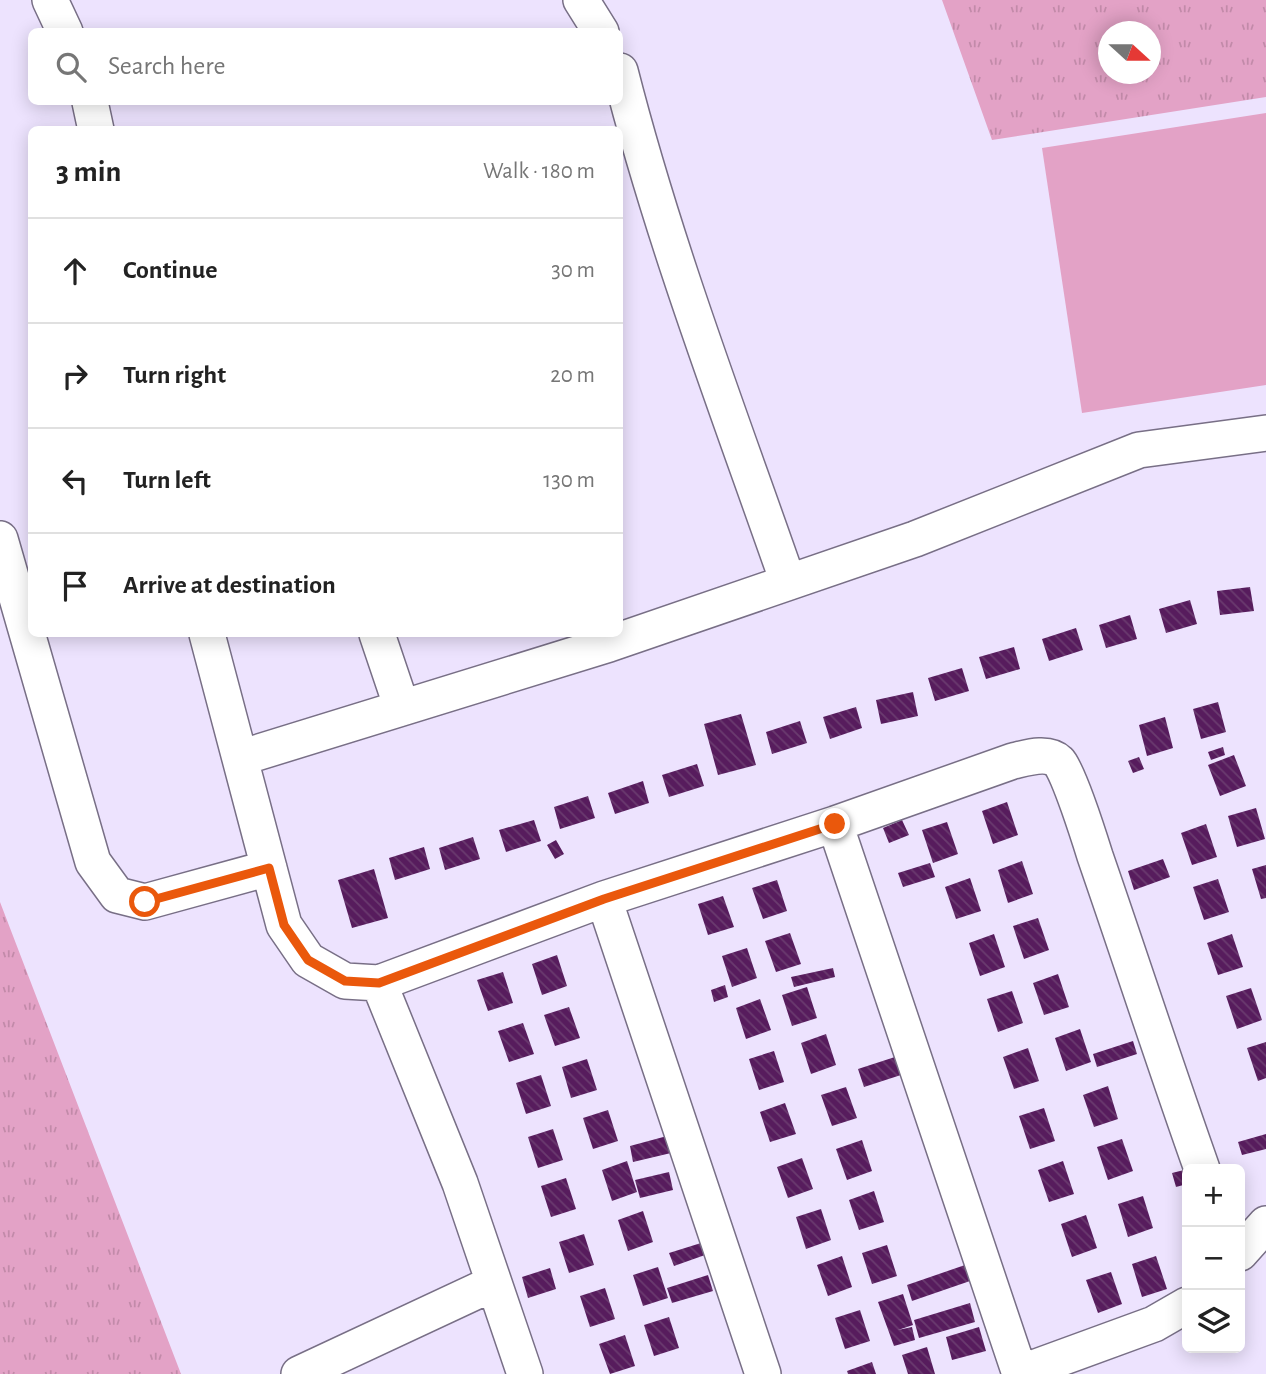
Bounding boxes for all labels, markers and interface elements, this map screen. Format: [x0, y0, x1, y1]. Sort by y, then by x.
north arrow [1098, 21, 1161, 84]
search box [28, 28, 623, 105]
icon: search [52, 48, 90, 86]
text: Search here [108, 53, 226, 79]
text: 3 min [56, 157, 121, 187]
text: Walk · 180 m [483, 160, 595, 183]
icon: ahead [56, 252, 94, 290]
text: Continue [123, 257, 218, 283]
text: 30 m [551, 259, 595, 282]
icon: right [56, 357, 94, 395]
text: Turn right [123, 362, 226, 388]
text: 20 m [550, 364, 595, 387]
icon: left [56, 462, 94, 500]
text: Turn left [123, 467, 211, 493]
text: 130 m [543, 469, 595, 492]
icon: arrive [56, 567, 94, 605]
text: Arrive at destination [123, 572, 336, 598]
route end [819, 808, 850, 839]
route start [129, 886, 160, 917]
map controls [1182, 1164, 1245, 1353]
button: + [1182, 1164, 1245, 1227]
button: − [1182, 1227, 1245, 1290]
button: layers [1182, 1290, 1245, 1353]

